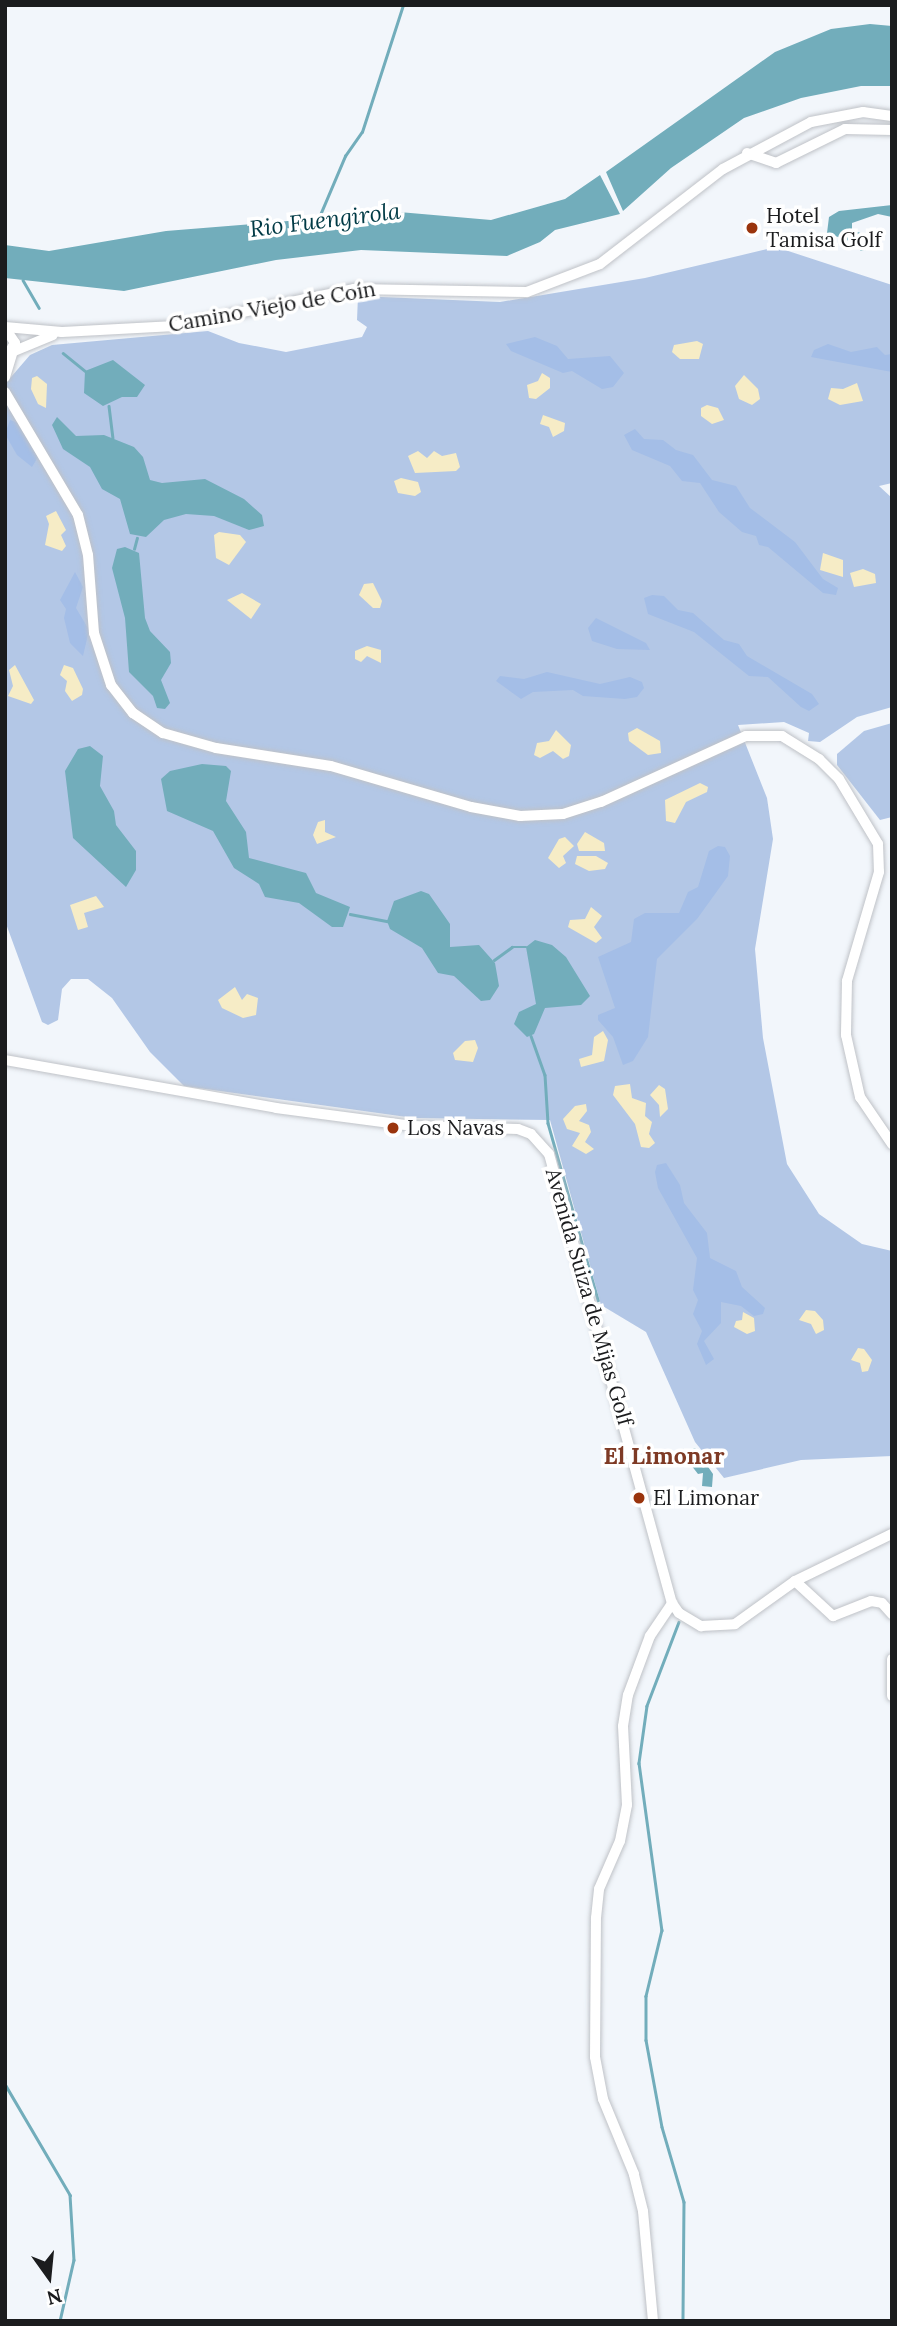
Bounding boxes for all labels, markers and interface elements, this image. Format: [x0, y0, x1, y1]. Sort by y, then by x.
water label: Rio Fuengirola [248, 197, 402, 243]
place label: Hotel Tamisa Golf [766, 203, 882, 253]
marker: Hotel Tamisa Golf [744, 220, 760, 236]
street label: Camino Viejo de Coín [167, 276, 377, 338]
place label: Los Navas [407, 1115, 504, 1141]
marker: Los Navas [385, 1120, 401, 1136]
street label: Avenida Suiza de Mijas Golf [540, 1165, 638, 1429]
district label: El Limonar [604, 1442, 724, 1470]
place label: El Limonar [653, 1485, 759, 1511]
marker: El Limonar [631, 1490, 647, 1506]
north arrow [14, 2242, 84, 2312]
text: N [44, 2284, 65, 2311]

